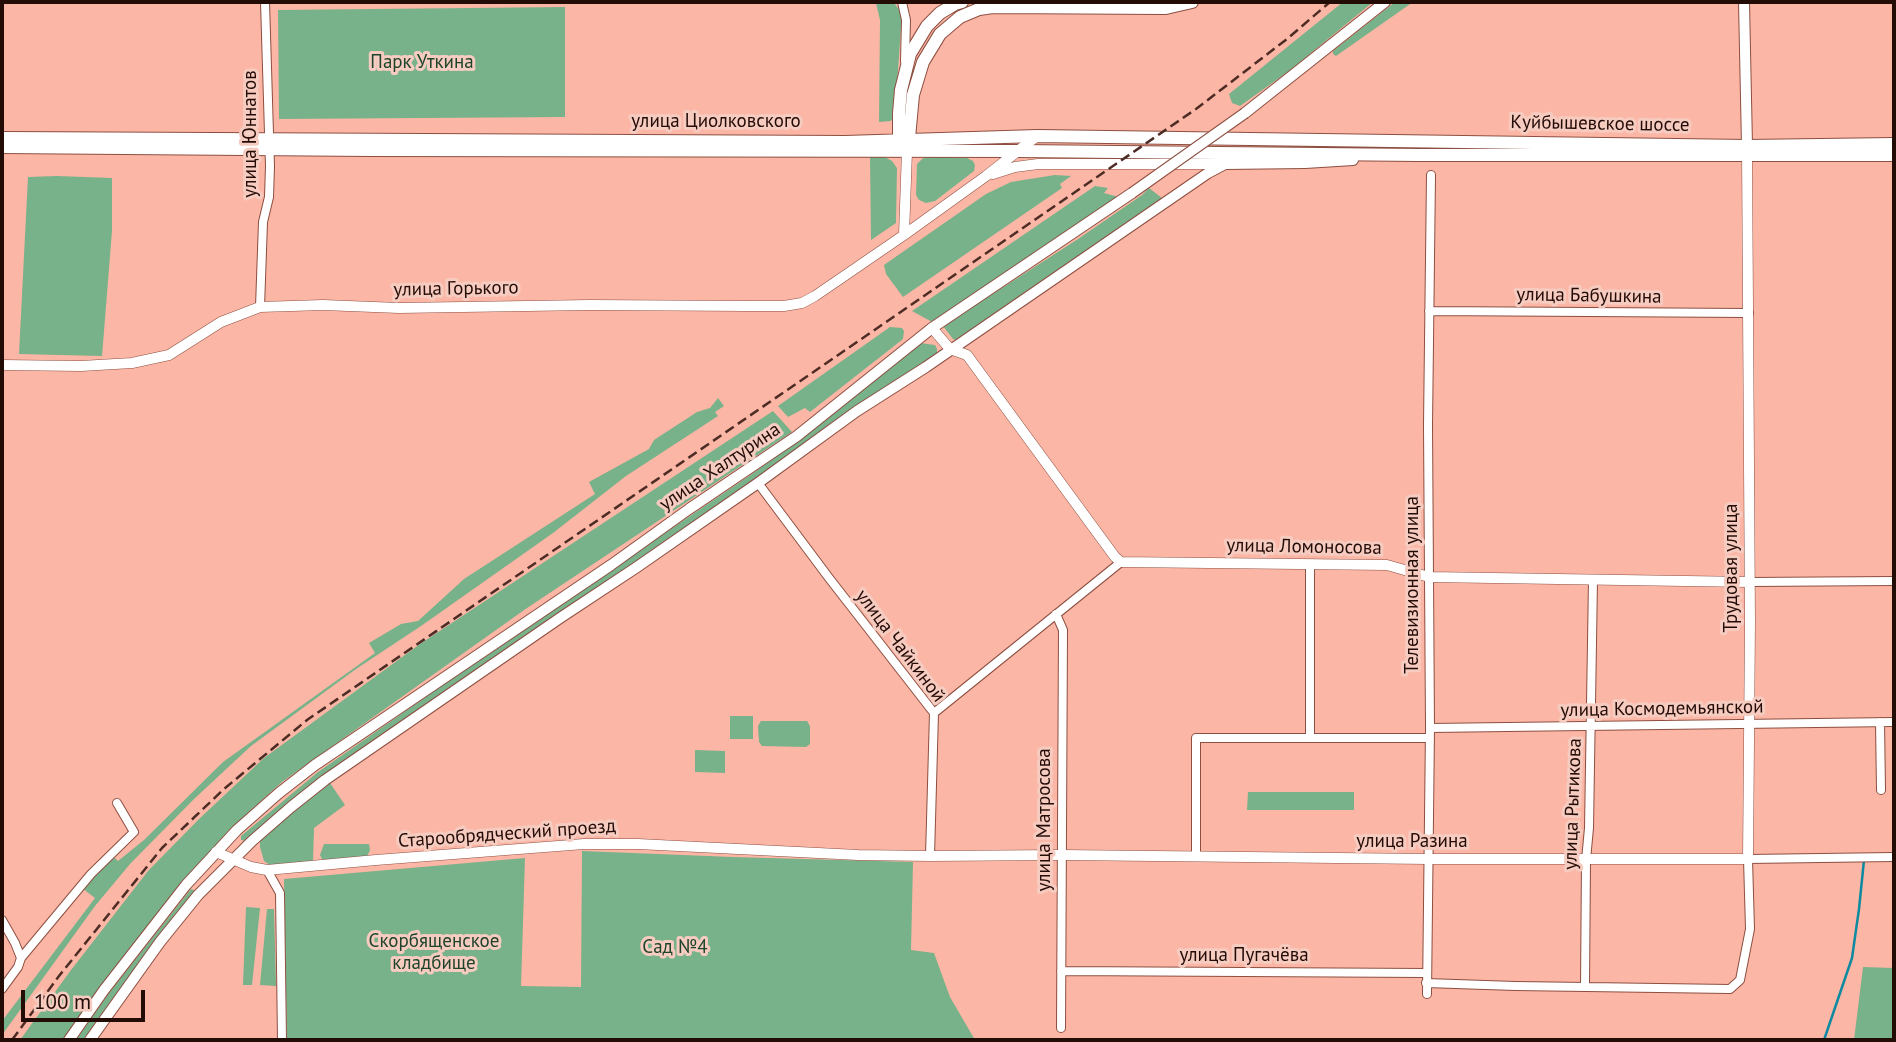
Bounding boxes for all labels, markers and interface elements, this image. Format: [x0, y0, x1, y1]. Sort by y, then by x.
park label: Парк Уткина [370, 52, 474, 74]
street label: улица Юннатов [240, 70, 262, 198]
street label: улица Циолковского [631, 111, 801, 133]
street label: Куйбышевское шоссе [1510, 111, 1690, 137]
street label: улица Горького [393, 277, 519, 301]
street label: улица Бабушкина [1516, 283, 1662, 309]
street label: улица Халтурина [655, 418, 785, 516]
street label: Телевизионная улица [1402, 496, 1424, 674]
street label: Трудовая улица [1721, 504, 1743, 632]
street label: улица Ломоносова [1226, 534, 1382, 560]
street label: улица Чайкиной [850, 585, 950, 707]
street label: улица Космодемьянской [1560, 696, 1764, 722]
street label: улица Рытикова [1559, 738, 1587, 870]
street label: улица Матросова [1034, 748, 1056, 892]
street label: Старообрядческий проезд [397, 815, 617, 853]
street label: улица Разина [1356, 831, 1468, 853]
park label: Скорбященское кладбище [369, 931, 499, 975]
park label: Сад №4 [642, 937, 708, 959]
street label: улица Пугачёва [1179, 945, 1309, 967]
scale bar [24, 976, 149, 1020]
text: 100 m [34, 988, 91, 1015]

